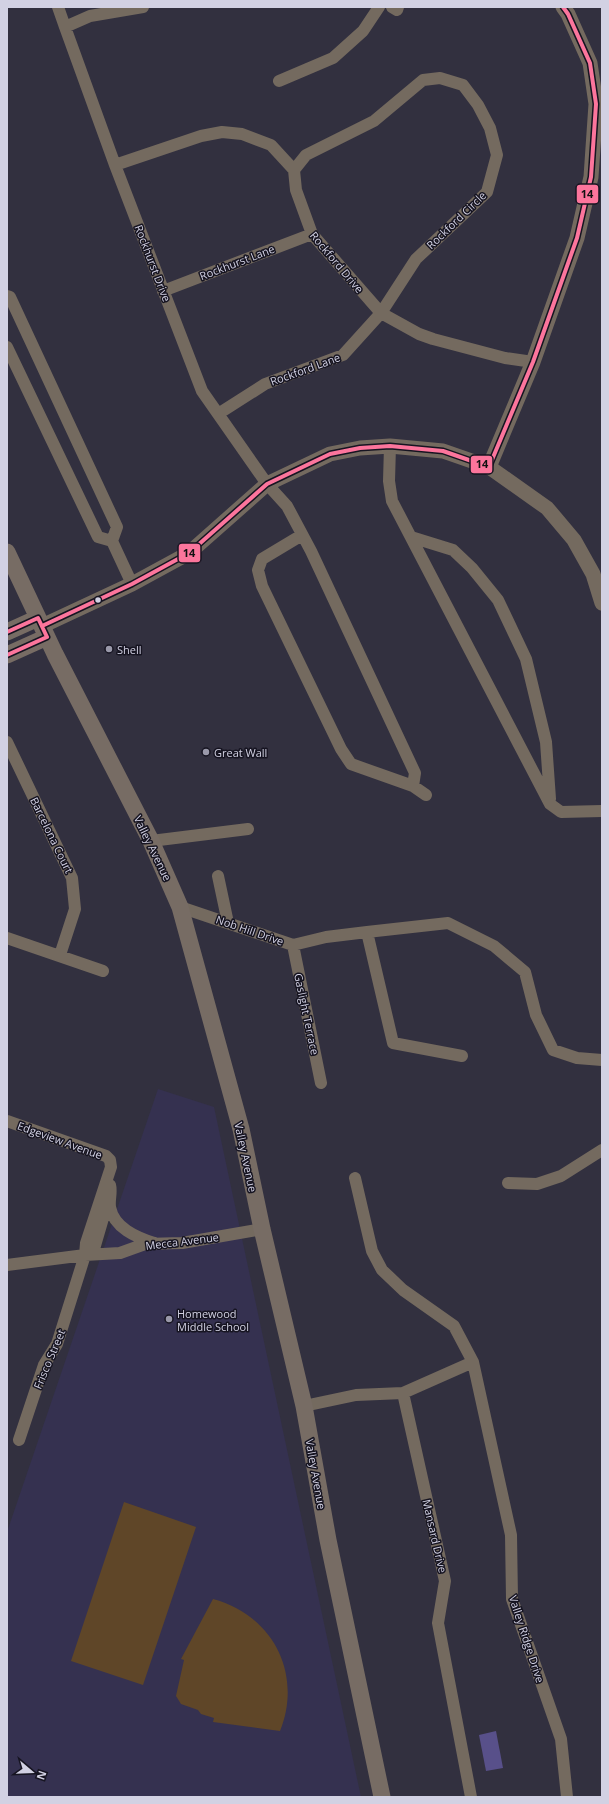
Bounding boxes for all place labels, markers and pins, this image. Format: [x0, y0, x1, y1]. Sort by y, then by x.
unlabelled marker [93, 595, 103, 605]
place label: Shell [117, 642, 142, 657]
marker: Shell [104, 644, 114, 654]
place label: Great Wall [214, 745, 267, 760]
marker: Great Wall [201, 747, 211, 757]
place label: Homewood Middle School [177, 1306, 249, 1334]
marker: Homewood Middle School [164, 1314, 174, 1324]

